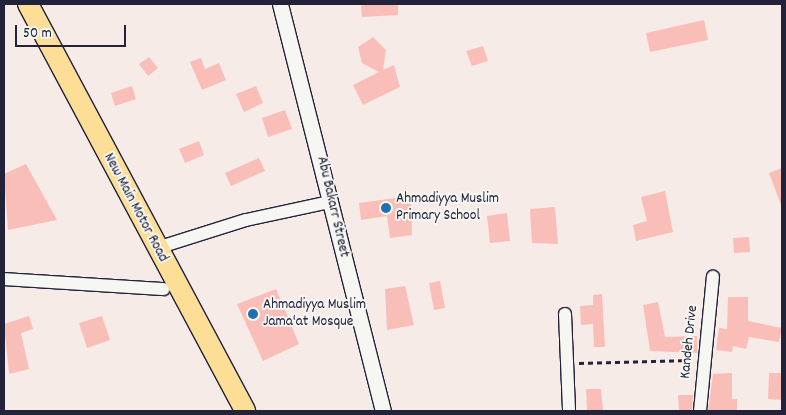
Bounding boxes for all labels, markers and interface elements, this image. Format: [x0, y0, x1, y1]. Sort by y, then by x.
scale bar [18, 15, 129, 47]
text: 50 m [23, 23, 52, 45]
street label: New Main Motor Road [99, 150, 171, 266]
street label: Abu Bakarr Street [312, 155, 352, 259]
place label: Ahmadiyya Muslim Primary School [396, 190, 499, 225]
marker: Ahmadiyya Muslim Primary School [380, 202, 392, 214]
place label: Ahmadiyya Muslim Jama'at Mosque [263, 296, 366, 331]
street label: Kandeh Drive [677, 304, 703, 380]
marker: Ahmadiyya Muslim Jama'at Mosque [247, 308, 259, 320]

